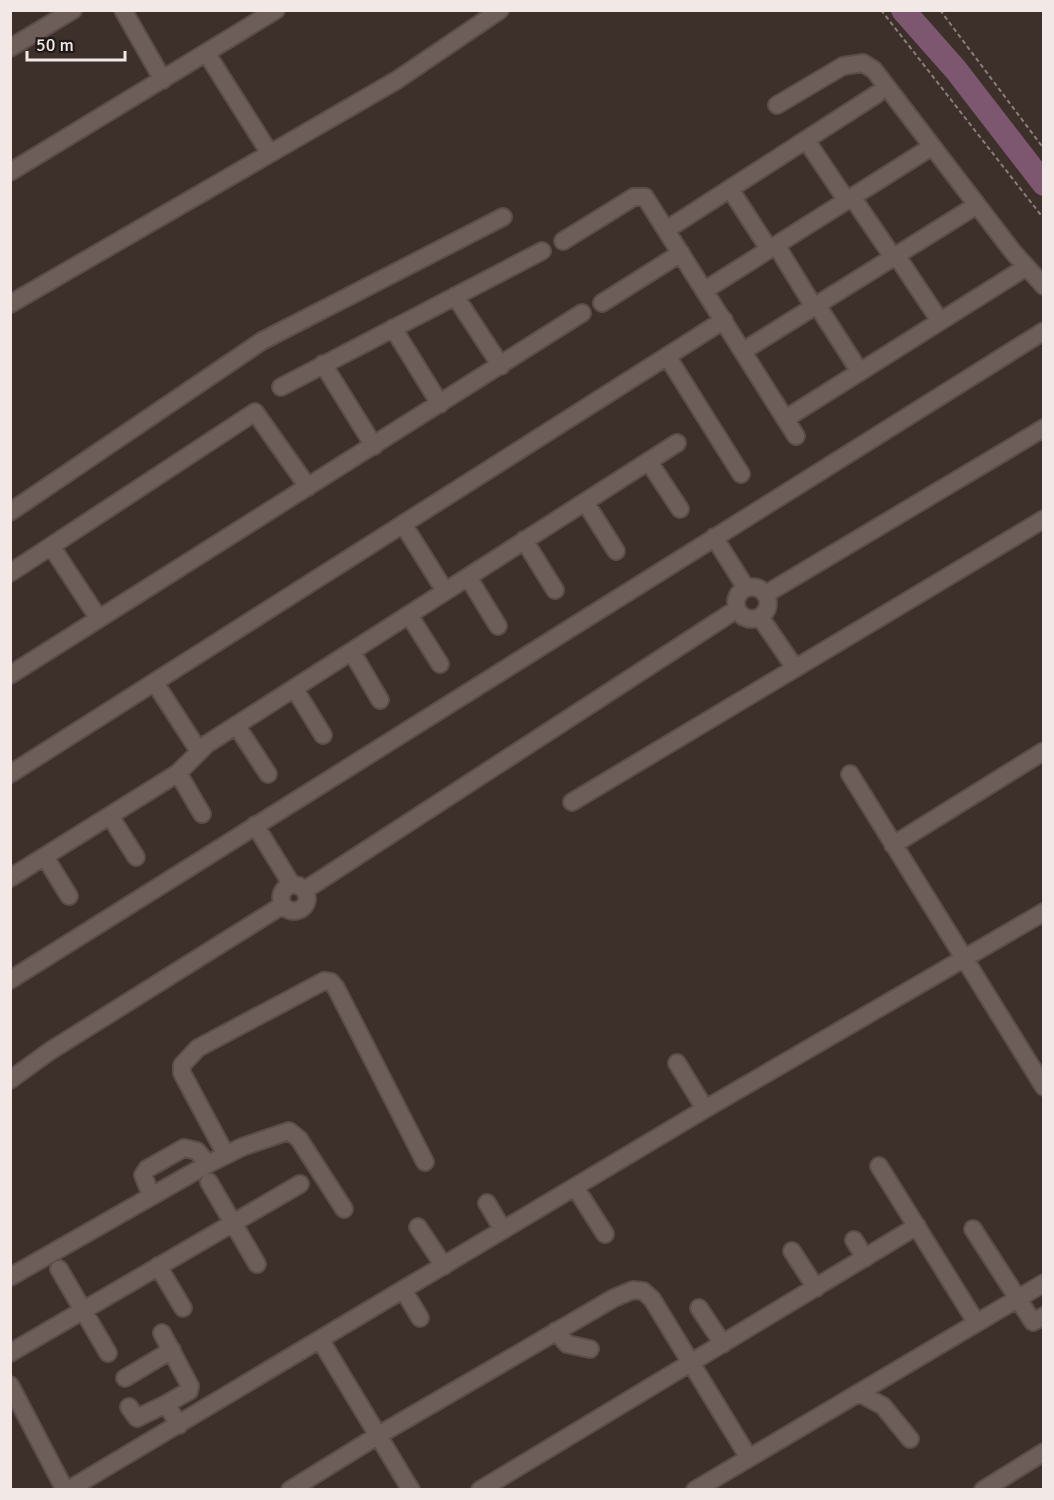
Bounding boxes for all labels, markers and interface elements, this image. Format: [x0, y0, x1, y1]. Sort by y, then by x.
scale bar [27, 24, 124, 62]
text: 50 m [36, 34, 74, 56]

